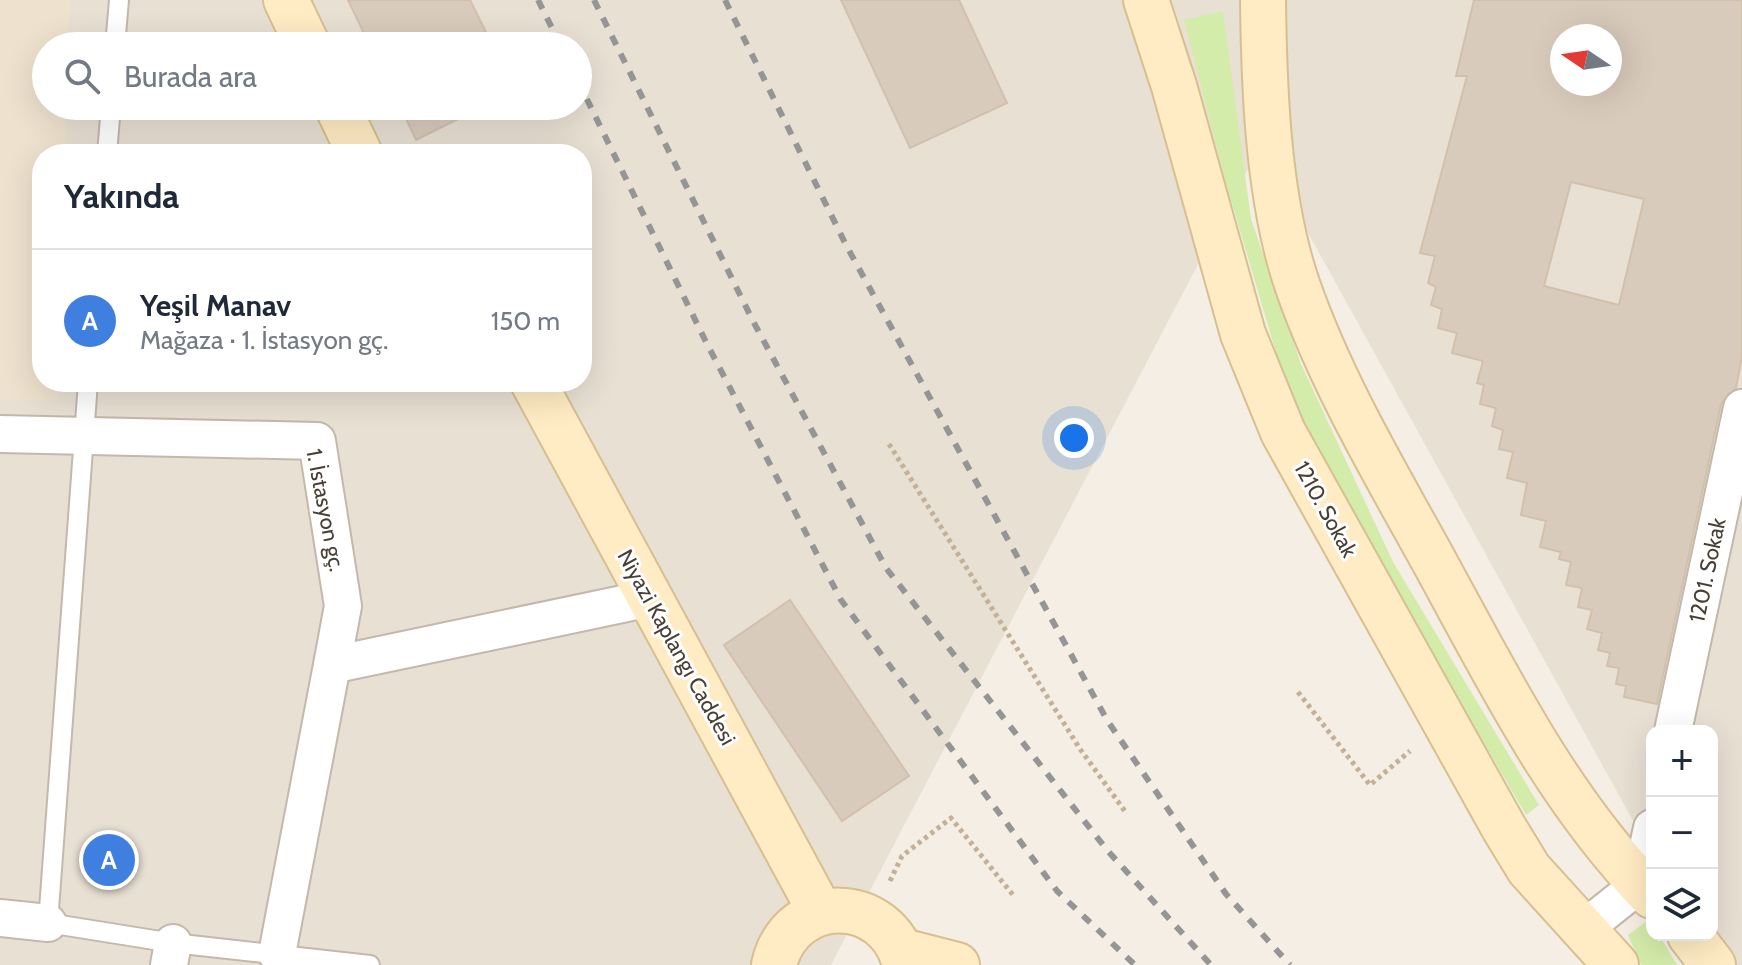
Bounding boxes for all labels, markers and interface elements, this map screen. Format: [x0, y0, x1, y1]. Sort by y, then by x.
north arrow [1550, 24, 1622, 96]
search box [32, 32, 592, 120]
icon: search [60, 54, 104, 98]
text: Burada ara [124, 58, 257, 95]
text: Yakında [64, 175, 179, 217]
text: Yeşil Manav [140, 287, 291, 324]
text: A [82, 305, 98, 337]
text: 150 m [491, 305, 560, 337]
text: Mağaza · 1. İstasyon gç. [140, 324, 388, 356]
your location [1054, 418, 1094, 458]
street label: 1. İstasyon gç. [300, 447, 351, 574]
street label: 1210. Sokak [1288, 457, 1363, 562]
street label: 1201. Sokak [1683, 515, 1732, 625]
street label: Niyazi Kaplangı Caddesi [612, 545, 742, 750]
map controls [1646, 725, 1718, 941]
button: + [1646, 725, 1718, 797]
button: − [1646, 797, 1718, 869]
pin: A [83, 830, 135, 890]
button: layers [1646, 869, 1718, 941]

